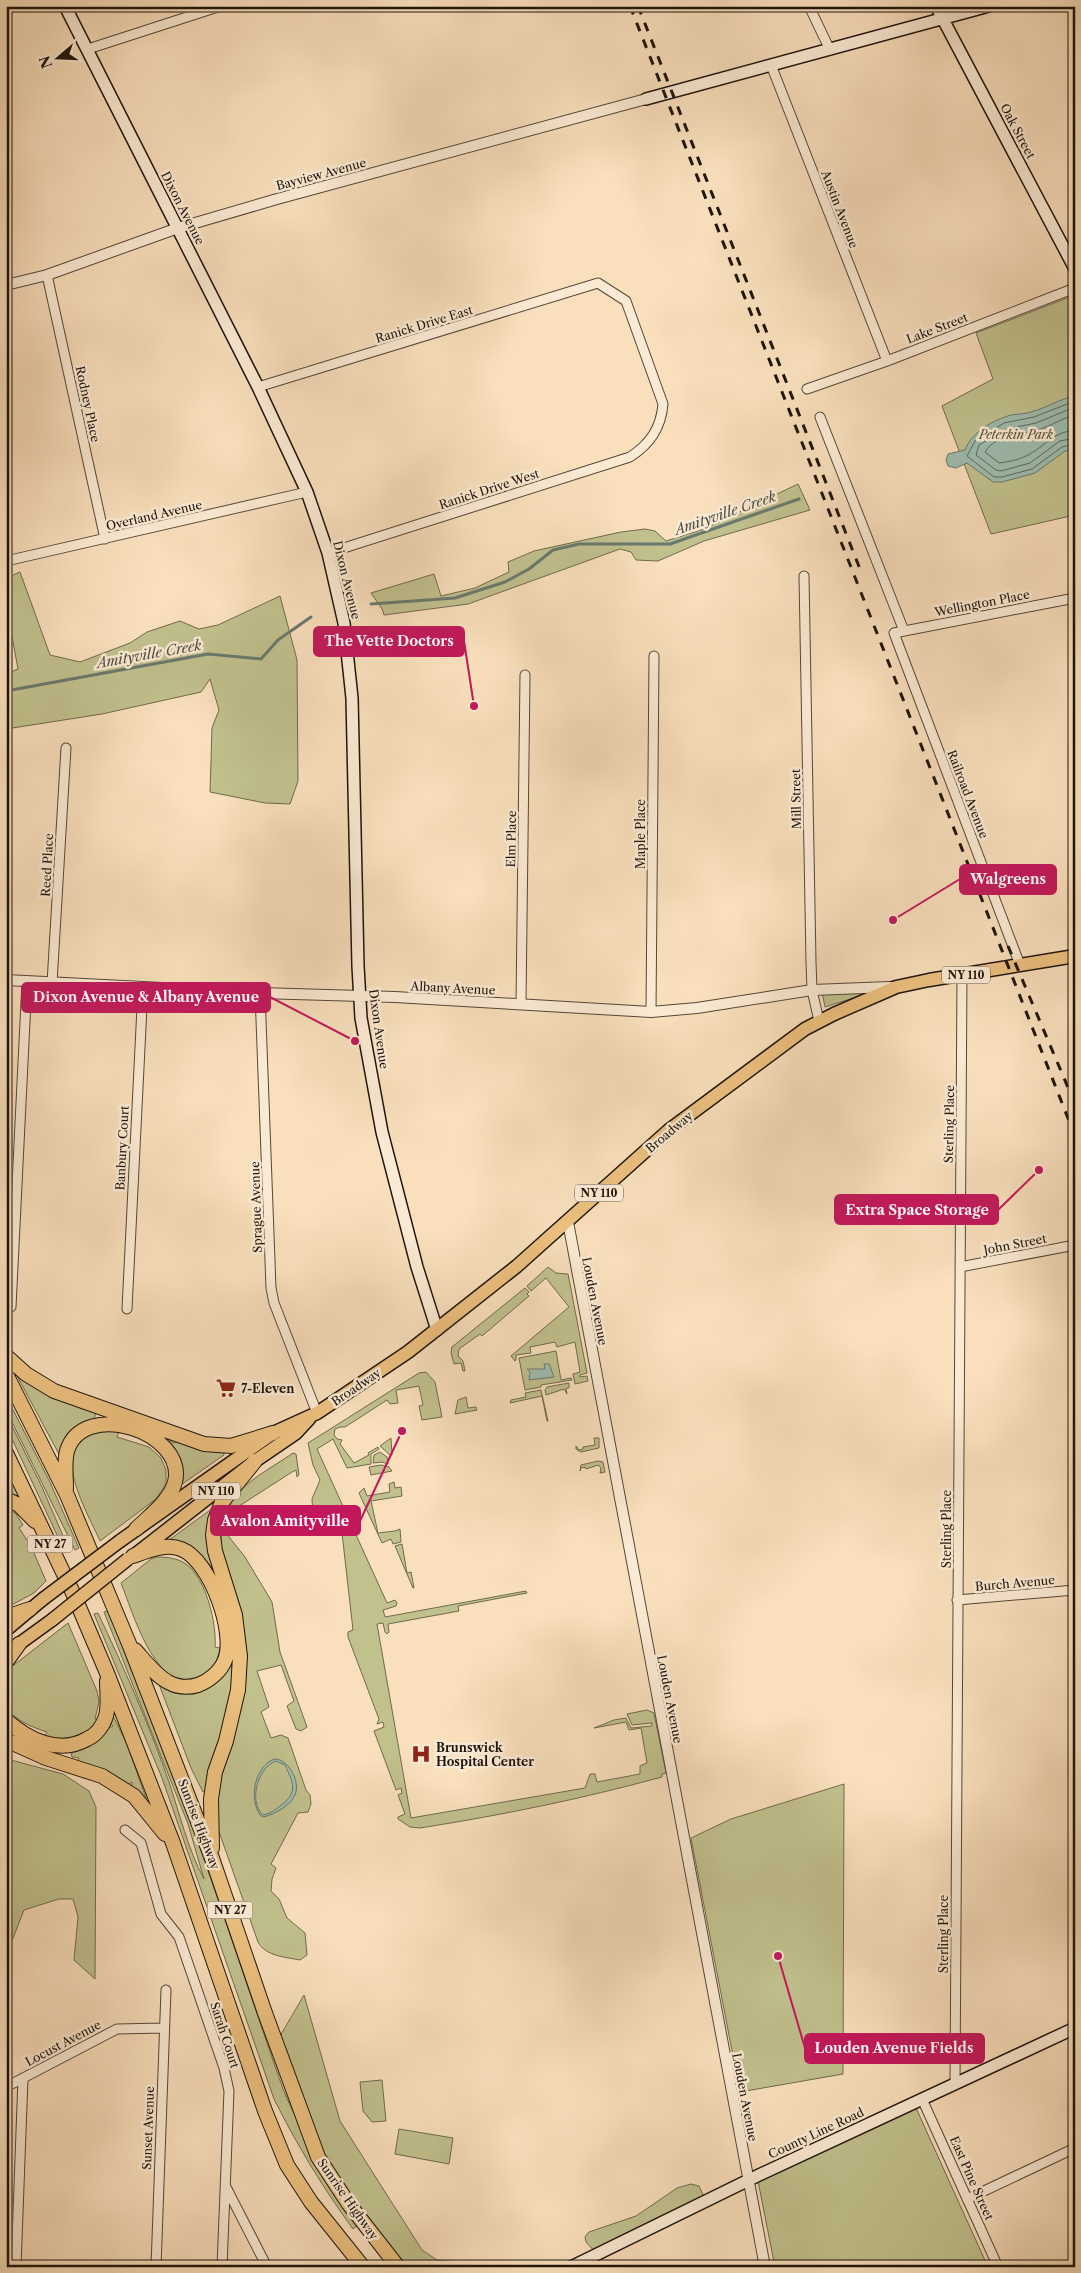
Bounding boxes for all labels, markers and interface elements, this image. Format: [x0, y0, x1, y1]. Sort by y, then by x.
north arrow [32, 32, 82, 82]
text: N [35, 54, 56, 71]
street label: Oak Street [997, 101, 1039, 162]
street label: Bayview Avenue [274, 155, 368, 193]
street label: Austin Avenue [818, 167, 862, 250]
street label: Dixon Avenue [158, 169, 208, 247]
street label: Ranick Drive East [374, 302, 475, 346]
street label: Lake Street [904, 309, 971, 347]
street label: Rodney Place [73, 364, 103, 444]
park label: Peterkin Park [978, 427, 1054, 442]
street label: Ranick Drive West [437, 465, 542, 512]
water label: Amityville Creek [670, 487, 779, 539]
street label: Overland Avenue [105, 497, 204, 533]
street label: Dixon Avenue [330, 539, 364, 621]
street label: Wellington Place [932, 586, 1031, 620]
callout: The Vette Doctors [314, 627, 464, 656]
text: The Vette Doctors [324, 632, 454, 650]
water label: Amityville Creek [93, 636, 204, 672]
street label: Railroad Avenue [944, 748, 992, 841]
street label: Mill Street [788, 768, 804, 829]
street label: Maple Place [633, 799, 648, 869]
street label: Elm Place [503, 810, 519, 868]
street label: Reed Place [38, 833, 56, 897]
callout: Walgreens [960, 865, 1056, 894]
text: Walgreens [969, 870, 1046, 888]
road number: NY 110 [942, 966, 990, 984]
street label: Albany Avenue [409, 978, 496, 998]
callout: Dixon Avenue & Albany Avenue [22, 983, 270, 1012]
text: Dixon Avenue & Albany Avenue [33, 988, 259, 1006]
street label: Dixon Avenue [366, 988, 392, 1070]
street label: Sterling Place [941, 1084, 957, 1163]
street label: Banbury Court [112, 1105, 132, 1191]
street label: Broadway [643, 1108, 696, 1156]
street label: Sprague Avenue [247, 1161, 265, 1253]
road number: NY 110 [575, 1184, 623, 1202]
callout: Extra Space Storage [835, 1195, 998, 1224]
text: Extra Space Storage [845, 1201, 989, 1219]
street label: John Street [980, 1230, 1048, 1258]
street label: Louden Avenue [579, 1256, 611, 1347]
street label: Broadway [328, 1365, 384, 1409]
supermarket icon: 7-Eleven [215, 1377, 237, 1399]
place label: 7-Eleven [241, 1381, 295, 1396]
road number: NY 110 [192, 1482, 240, 1500]
street label: Sterling Place [939, 1490, 954, 1568]
callout: Avalon Amityville [211, 1506, 360, 1535]
text: Avalon Amityville [220, 1512, 349, 1530]
road number: NY 27 [28, 1536, 72, 1552]
street label: Burch Avenue [975, 1572, 1056, 1594]
street label: Louden Avenue [654, 1654, 686, 1745]
place label: Brunswick Hospital Center [436, 1740, 534, 1769]
hospital icon: Brunswick Hospital Center [410, 1743, 432, 1765]
street label: Sunrise Highway [175, 1777, 223, 1872]
street label: Sterling Place [936, 1895, 951, 1973]
road number: NY 27 [208, 1902, 252, 1918]
street label: Sarah Court [207, 2000, 243, 2071]
street label: Locust Avenue [23, 2017, 104, 2069]
callout: Louden Avenue Fields [805, 2034, 984, 2063]
text: Louden Avenue Fields [815, 2039, 973, 2057]
street label: Louden Avenue [729, 2052, 761, 2143]
street label: Sunset Avenue [139, 2086, 157, 2170]
street label: County Line Road [766, 2104, 867, 2162]
street label: East Pine Street [947, 2134, 998, 2223]
street label: Sunrise Highway [314, 2156, 382, 2243]

